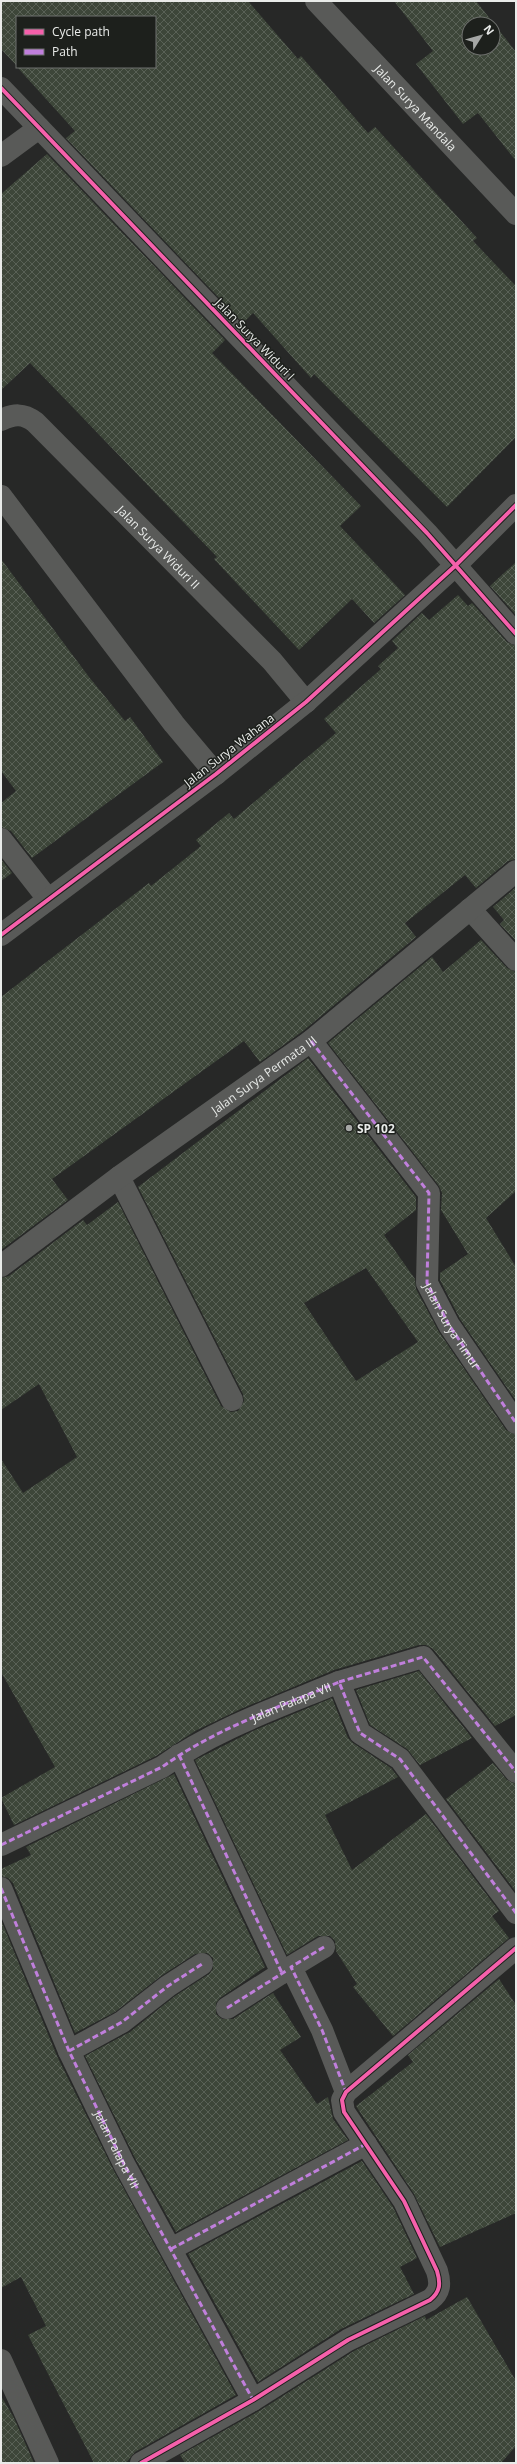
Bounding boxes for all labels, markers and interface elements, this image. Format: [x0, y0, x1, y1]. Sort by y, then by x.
legend [16, 16, 156, 68]
north arrow [461, 16, 501, 56]
text: N [481, 22, 498, 38]
text: Cycle path [52, 23, 110, 40]
text: Path [52, 43, 78, 60]
street label: Jalan Surya Mandala [370, 60, 461, 155]
street label: Jalan Surya Widuri I [211, 294, 299, 384]
street label: Jalan Surya Widuri II [113, 501, 204, 592]
street label: Jalan Surya Wahana [179, 709, 278, 791]
street label: Jalan Surya Permata III [207, 1031, 320, 1118]
place label: SP 102 [357, 1120, 395, 1137]
marker: SP 102 [344, 1123, 354, 1133]
street label: Jalan Surya Timur [419, 1279, 485, 1372]
street label: Jalan Palapa VII [248, 1678, 334, 1726]
street label: Jalan Palapa VII [90, 2107, 144, 2191]

